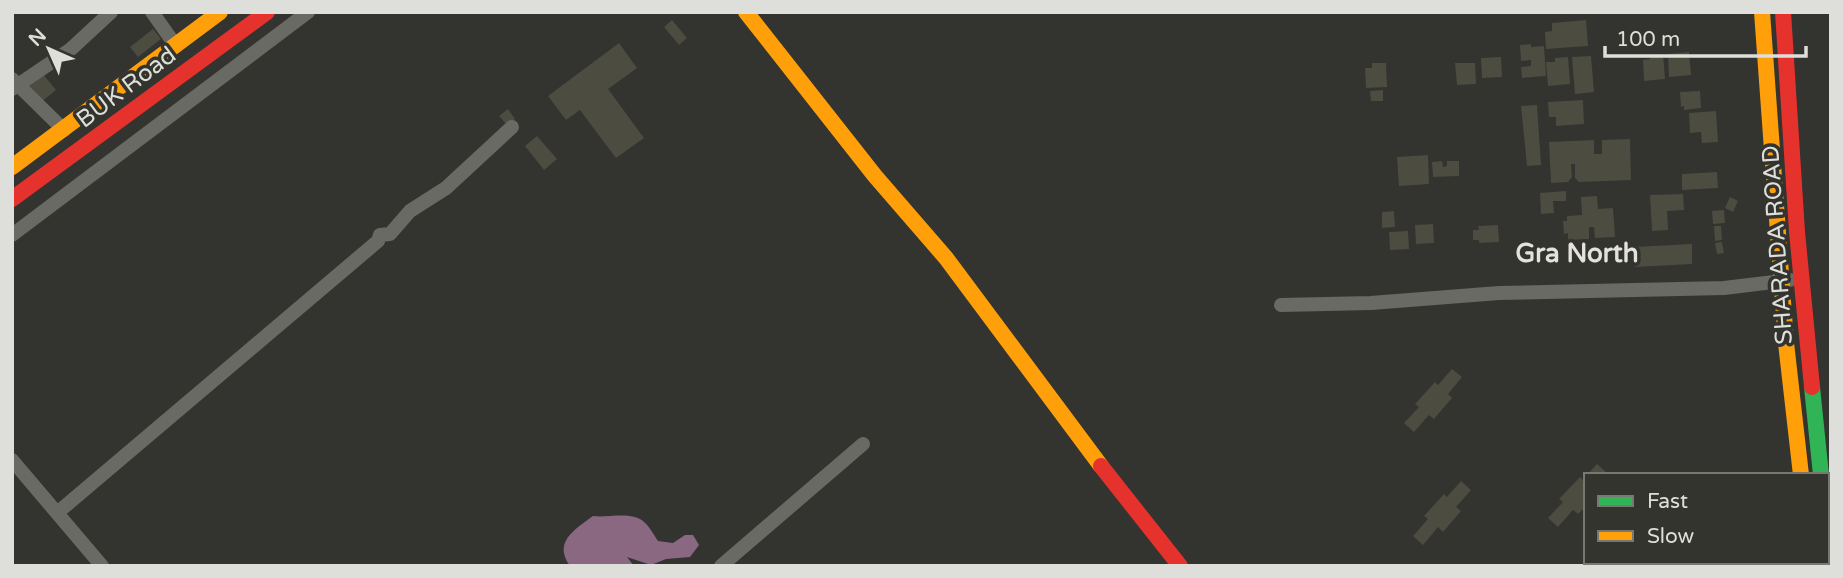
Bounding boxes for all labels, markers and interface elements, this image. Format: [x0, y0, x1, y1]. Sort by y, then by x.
north arrow [14, 14, 84, 84]
scale bar [1605, 14, 1806, 58]
text: N [25, 25, 51, 51]
text: 100 m [1616, 27, 1680, 52]
street label: BUK Road [71, 40, 182, 134]
street label: SHARADA ROAD [1756, 144, 1799, 346]
district label: Gra North [1515, 238, 1639, 269]
legend [1584, 473, 1829, 564]
text: Fast [1647, 489, 1688, 514]
text: Slow [1647, 524, 1695, 549]

